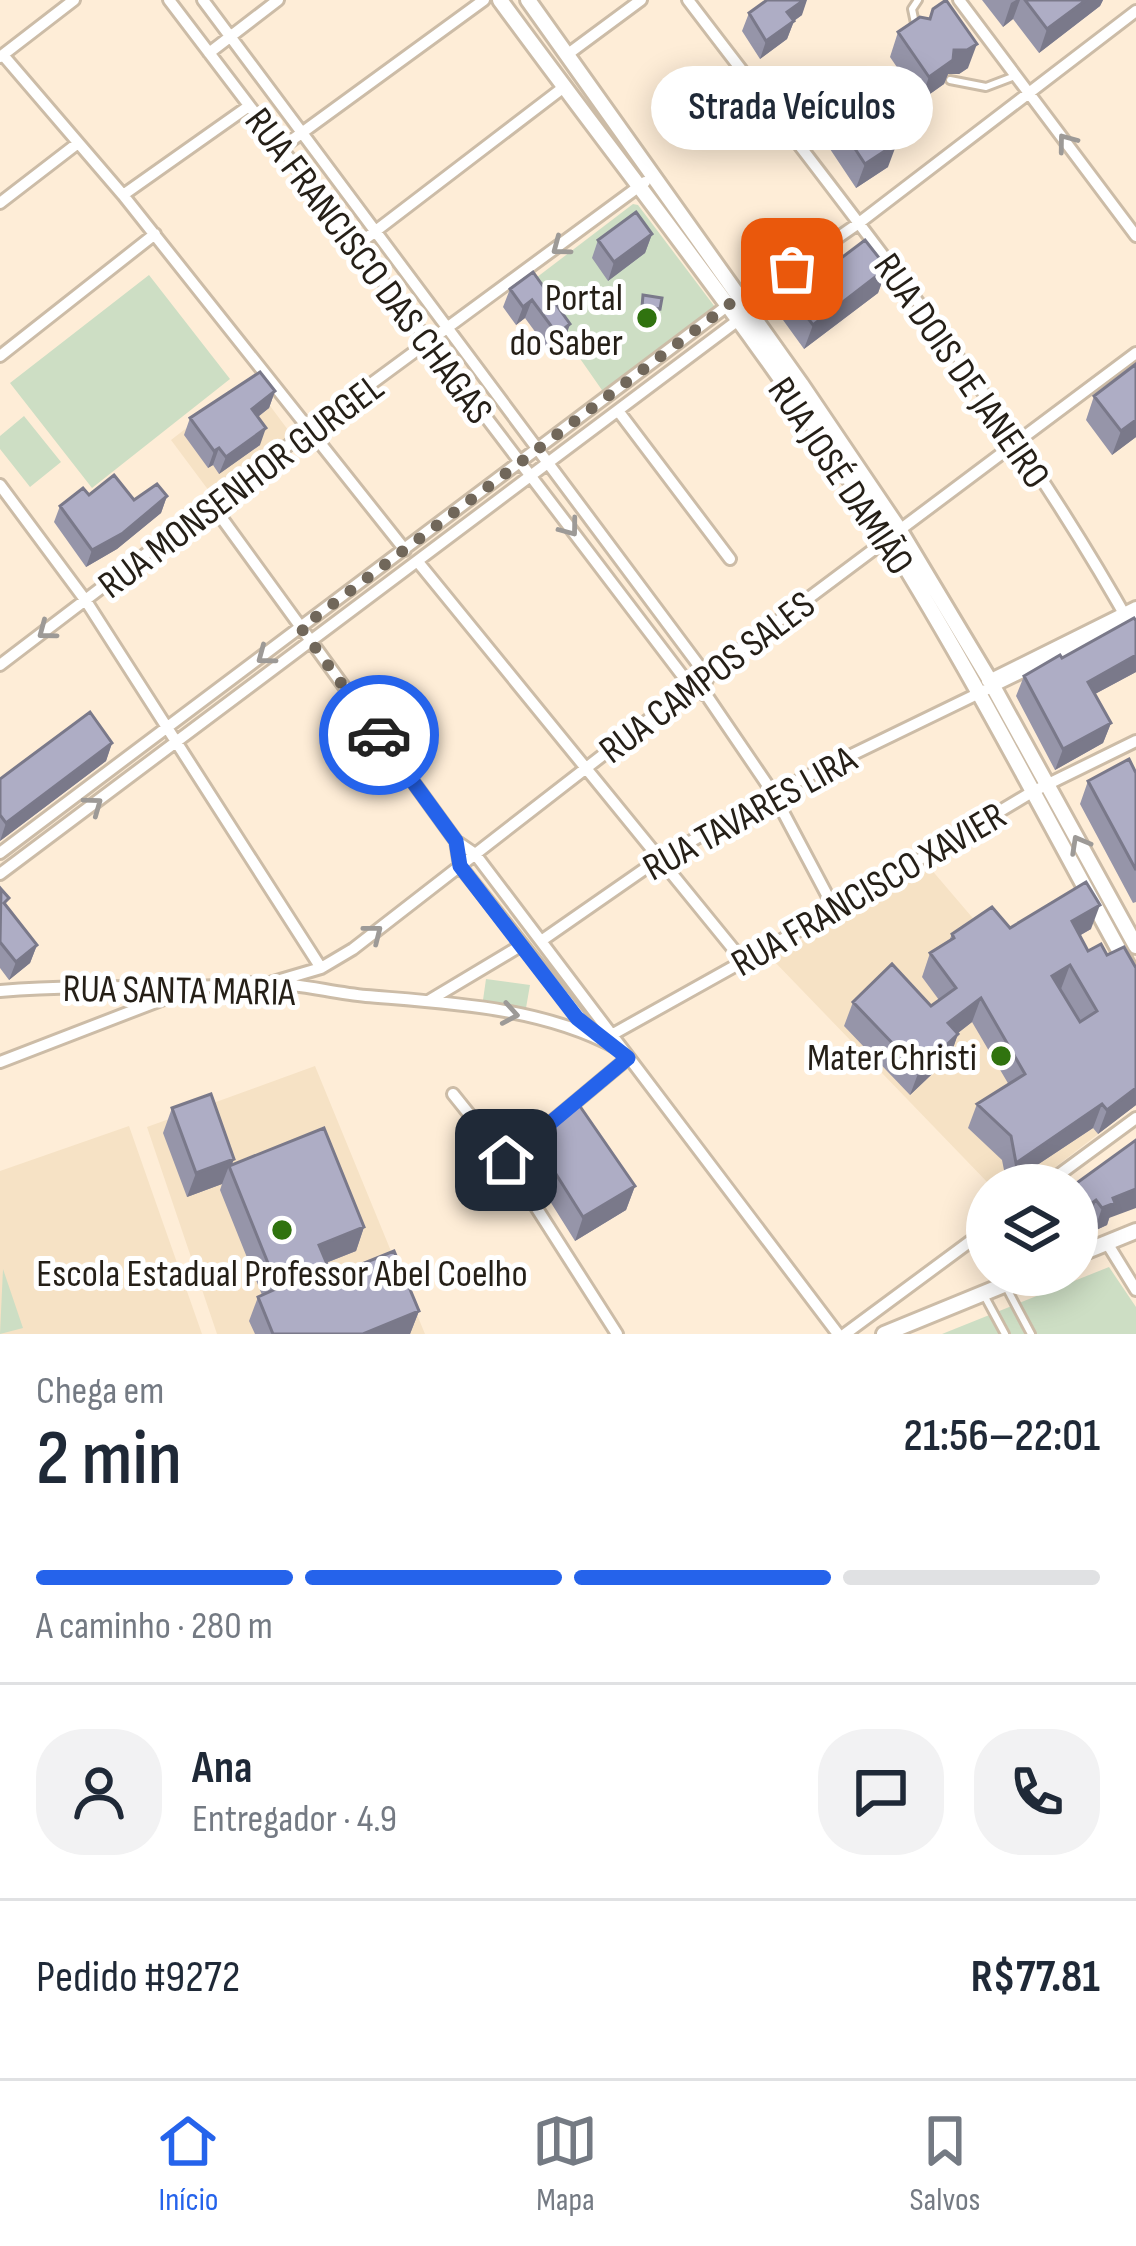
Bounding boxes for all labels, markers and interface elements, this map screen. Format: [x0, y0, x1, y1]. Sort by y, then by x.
callout: Strada Veículos [651, 65, 933, 149]
text: Strada Veículos [688, 84, 896, 131]
street label: RUA FRANCISCO DAS CHAGAS [234, 99, 502, 434]
one-way arrow [1058, 134, 1080, 155]
pin [741, 218, 843, 320]
one-way arrow [552, 232, 573, 254]
icon: bag [759, 236, 825, 302]
street label: RUA DOIS DE JANEIRO [863, 245, 1059, 498]
place label: Portal do Saber [510, 275, 623, 367]
marker: Portal do Saber [634, 305, 660, 331]
street label: RUA MONSENHOR GURGEL [90, 365, 393, 609]
street label: RUA JOSÉ DAMIÃO [757, 369, 923, 584]
one-way arrow [556, 514, 577, 536]
street label: RUA CAMPOS SALES [591, 582, 824, 774]
one-way arrow [37, 617, 59, 638]
one-way arrow [256, 642, 278, 663]
courier [319, 675, 439, 795]
icon: car [346, 702, 412, 768]
street label: RUA TAVARES LIRA [635, 736, 865, 892]
street label: RUA FRANCISCO XAVIER [724, 793, 1015, 988]
one-way arrow [81, 797, 103, 819]
one-way arrow [1070, 835, 1093, 856]
one-way arrow [360, 926, 382, 947]
street label: RUA SANTA MARIA [62, 966, 296, 1017]
one-way arrow [500, 1000, 520, 1025]
place label: Mater Christi [807, 1035, 977, 1082]
marker: Mater Christi [988, 1043, 1014, 1069]
pin [455, 1109, 557, 1211]
icon: home [473, 1127, 539, 1193]
map controls [966, 1164, 1098, 1296]
button: layers [966, 1164, 1098, 1296]
marker: Escola Estadual Professor Abel Coelho [269, 1217, 295, 1243]
place label: Escola Estadual Professor Abel Coelho [36, 1251, 528, 1298]
text: Chega em [36, 1368, 164, 1415]
text: 21:56–22:01 [904, 1409, 1100, 1464]
text: 2 min [36, 1413, 182, 1506]
text: A caminho · 280 m [36, 1603, 273, 1650]
button: person [36, 1729, 162, 1855]
button: chat [818, 1729, 944, 1855]
button: phone [974, 1729, 1100, 1855]
text: Ana [192, 1741, 252, 1796]
text: Entregador · 4.9 [192, 1796, 397, 1843]
text: Pedido #9272 [36, 1950, 240, 2005]
text: R$77.81 [971, 1950, 1100, 2005]
tab: Início [155, 2108, 221, 2220]
tab: Mapa [532, 2108, 598, 2220]
tab: Salvos [909, 2108, 980, 2220]

